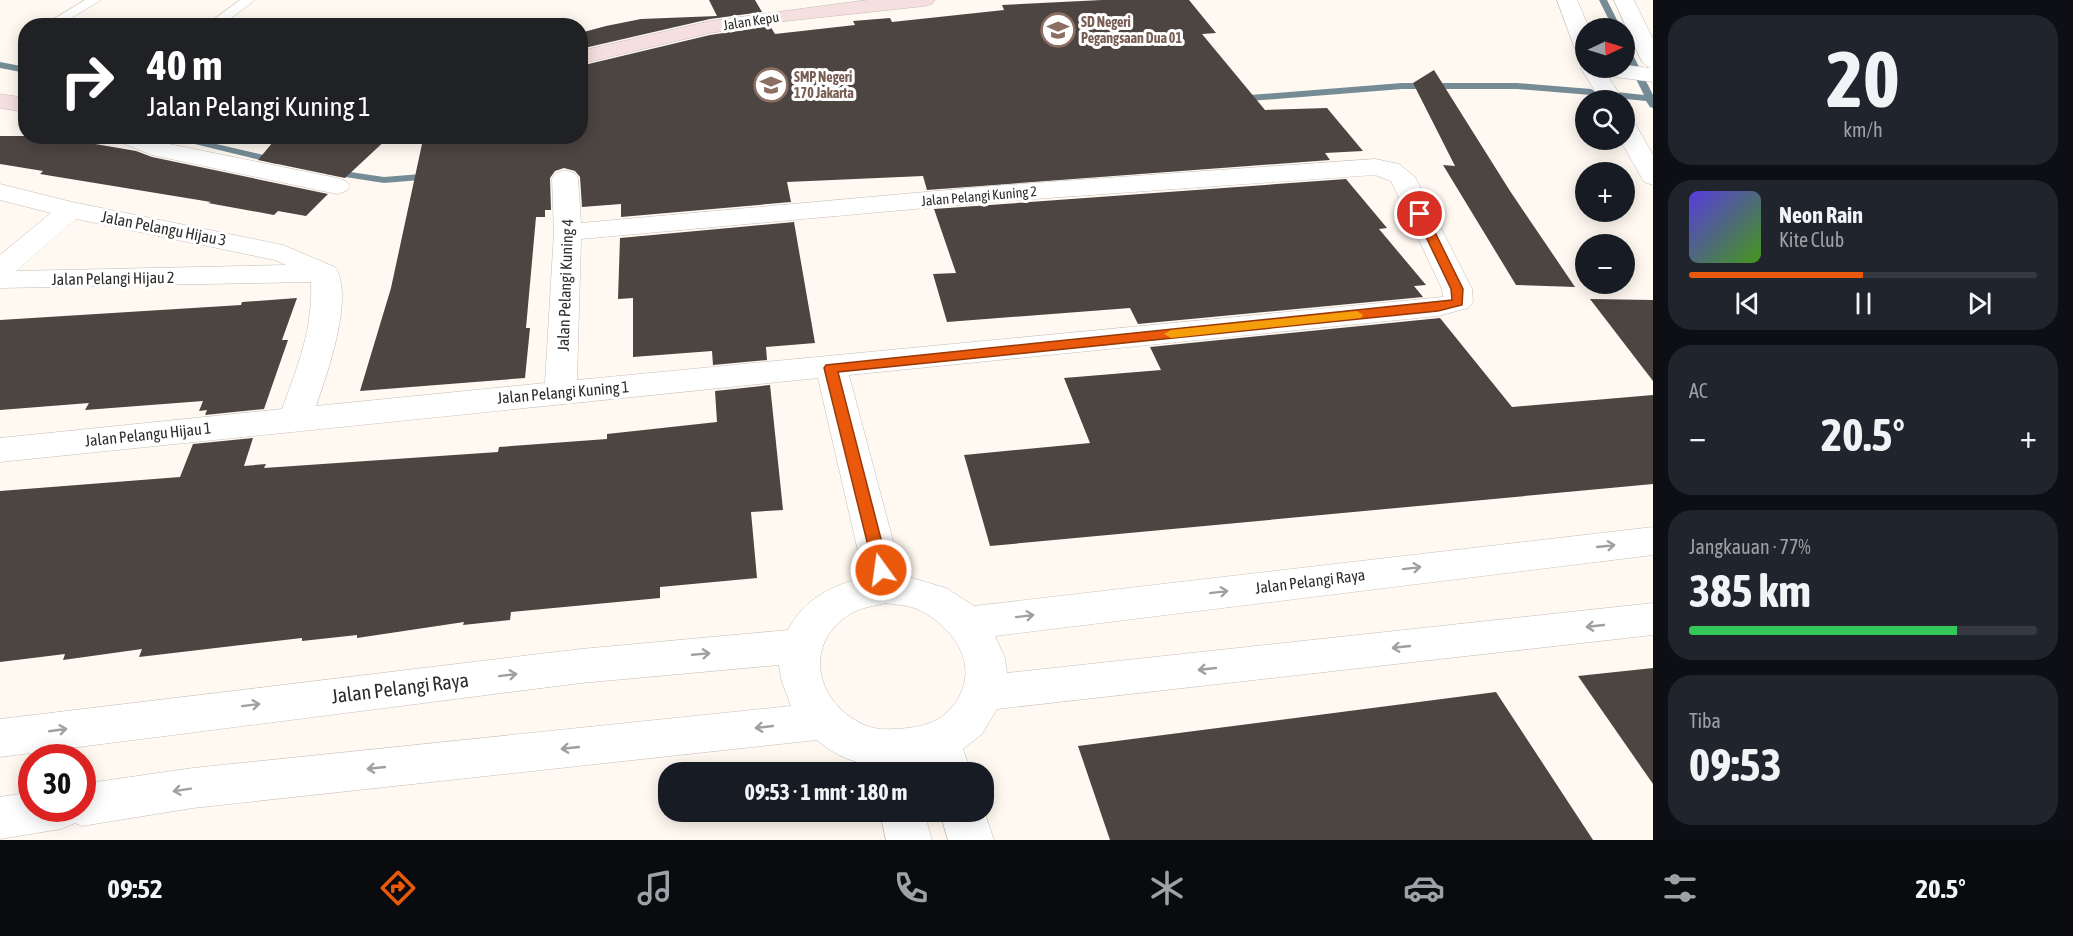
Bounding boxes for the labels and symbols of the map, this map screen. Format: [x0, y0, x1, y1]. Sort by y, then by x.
street label: Jalan Kepu [722, 9, 780, 33]
school or university icon: SD Negeri Pegangsaan Dua 01 [1040, 12, 1076, 48]
place label: SD Negeri Pegangsaan Dua 01 [1081, 14, 1182, 46]
north arrow [1575, 18, 1635, 78]
school or university icon: SMP Negeri 170 Jakarta [753, 67, 789, 103]
place label: SMP Negeri 170 Jakarta [794, 69, 854, 101]
street label: Jalan Pelangi Kuning 2 [921, 183, 1037, 209]
pin [1394, 188, 1445, 239]
street label: Jalan Pelangu Hijau 3 [100, 207, 228, 250]
street label: Jalan Pelangi Kuning 4 [554, 218, 577, 352]
street label: Jalan Pelangi Hijau 2 [51, 268, 175, 289]
street label: Jalan Pelangi Kuning 1 [496, 377, 630, 408]
street label: Jalan Pelangu Hijau 1 [84, 418, 212, 451]
position arrow [849, 538, 913, 602]
one-way arrow [1595, 540, 1615, 551]
one-way arrow [1402, 562, 1421, 573]
street label: Jalan Pelangi Raya [1254, 565, 1366, 598]
one-way arrow [1208, 586, 1228, 597]
one-way arrow [1015, 610, 1034, 621]
one-way arrow [1585, 620, 1605, 631]
one-way arrow [1392, 642, 1412, 653]
one-way arrow [691, 648, 711, 659]
one-way arrow [1198, 663, 1218, 674]
street label: Jalan Pelangi Raya [330, 668, 470, 707]
one-way arrow [497, 669, 517, 680]
one-way arrow [241, 700, 261, 711]
one-way arrow [754, 722, 774, 733]
one-way arrow [48, 725, 67, 736]
one-way arrow [560, 743, 580, 754]
speed limit sign: 30 [18, 744, 96, 822]
one-way arrow [367, 763, 386, 774]
one-way arrow [173, 784, 193, 795]

